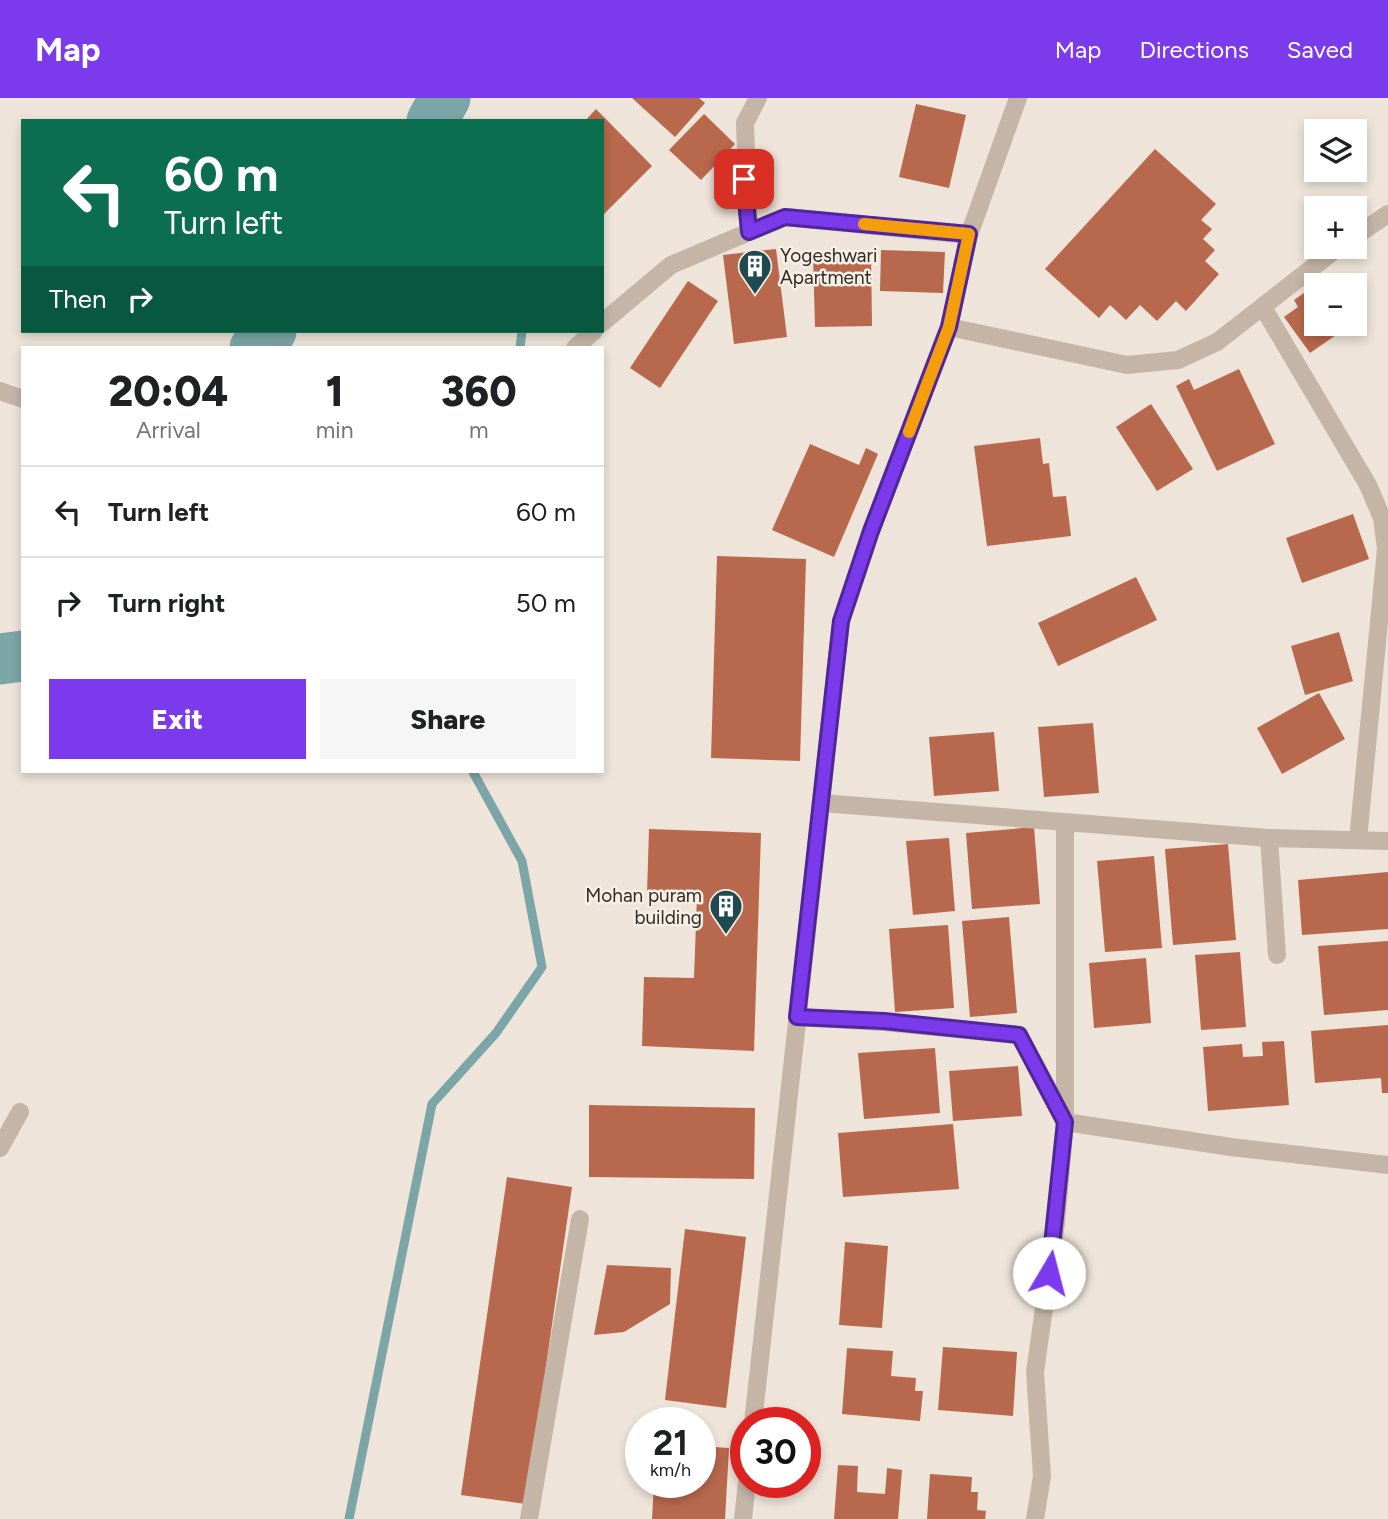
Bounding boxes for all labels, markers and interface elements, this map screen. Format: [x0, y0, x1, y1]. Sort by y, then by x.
text: Map [35, 30, 101, 69]
text: Map [1055, 35, 1101, 64]
text: Directions [1139, 35, 1249, 64]
text: Saved [1287, 35, 1353, 64]
map controls [1304, 119, 1367, 336]
button: layers [1304, 119, 1367, 182]
text: 60 m [164, 144, 279, 203]
icon: left [49, 147, 140, 238]
pin [714, 149, 774, 209]
icon: arrive [725, 160, 763, 198]
button: + [1304, 196, 1367, 259]
text: Turn left [164, 204, 283, 242]
place label: Yogeshwari Apartment [780, 244, 877, 289]
building icon: Yogeshwari Apartment [736, 247, 774, 296]
button: − [1304, 273, 1367, 336]
icon: right [121, 280, 159, 318]
text: Then [49, 283, 107, 315]
text: 20:04 [108, 366, 228, 417]
text: 1 [326, 366, 344, 417]
text: 360 [441, 366, 517, 417]
text: Arrival [136, 416, 201, 444]
text: min [316, 416, 354, 444]
text: m [469, 416, 489, 444]
icon: left [49, 493, 87, 531]
text: Turn left [108, 496, 209, 528]
text: 60 m [516, 496, 576, 528]
icon: right [49, 584, 87, 622]
text: Turn right [108, 587, 225, 619]
text: 50 m [516, 587, 576, 619]
button: Exit [49, 679, 306, 759]
button: Share [320, 679, 576, 759]
place label: Mohan puram building [585, 884, 702, 929]
building icon: Mohan puram building [707, 887, 745, 936]
position arrow [1012, 1236, 1086, 1310]
speed limit sign: 30 [730, 1407, 821, 1498]
text: 21 [653, 1422, 688, 1464]
text: km/h [650, 1459, 691, 1481]

